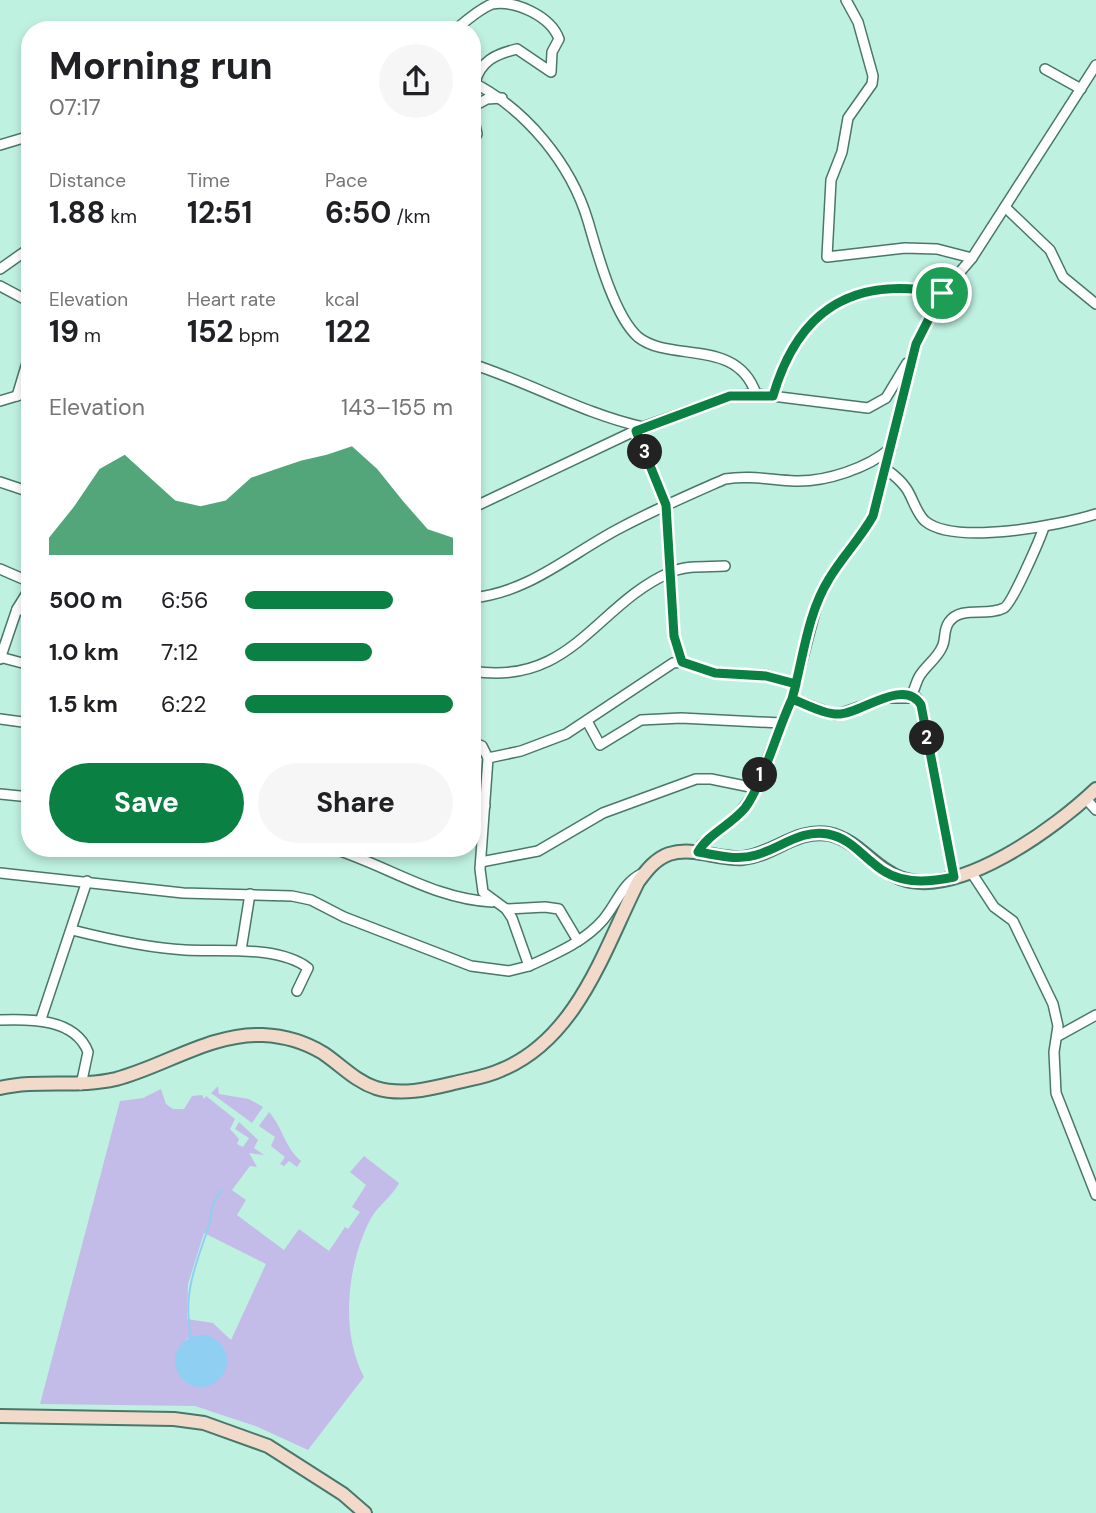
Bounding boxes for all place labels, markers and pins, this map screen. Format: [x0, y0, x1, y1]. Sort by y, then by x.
pin [912, 263, 972, 323]
pin: 3 [628, 434, 662, 470]
pin: 2 [909, 720, 944, 756]
pin: 1 [742, 758, 778, 792]

